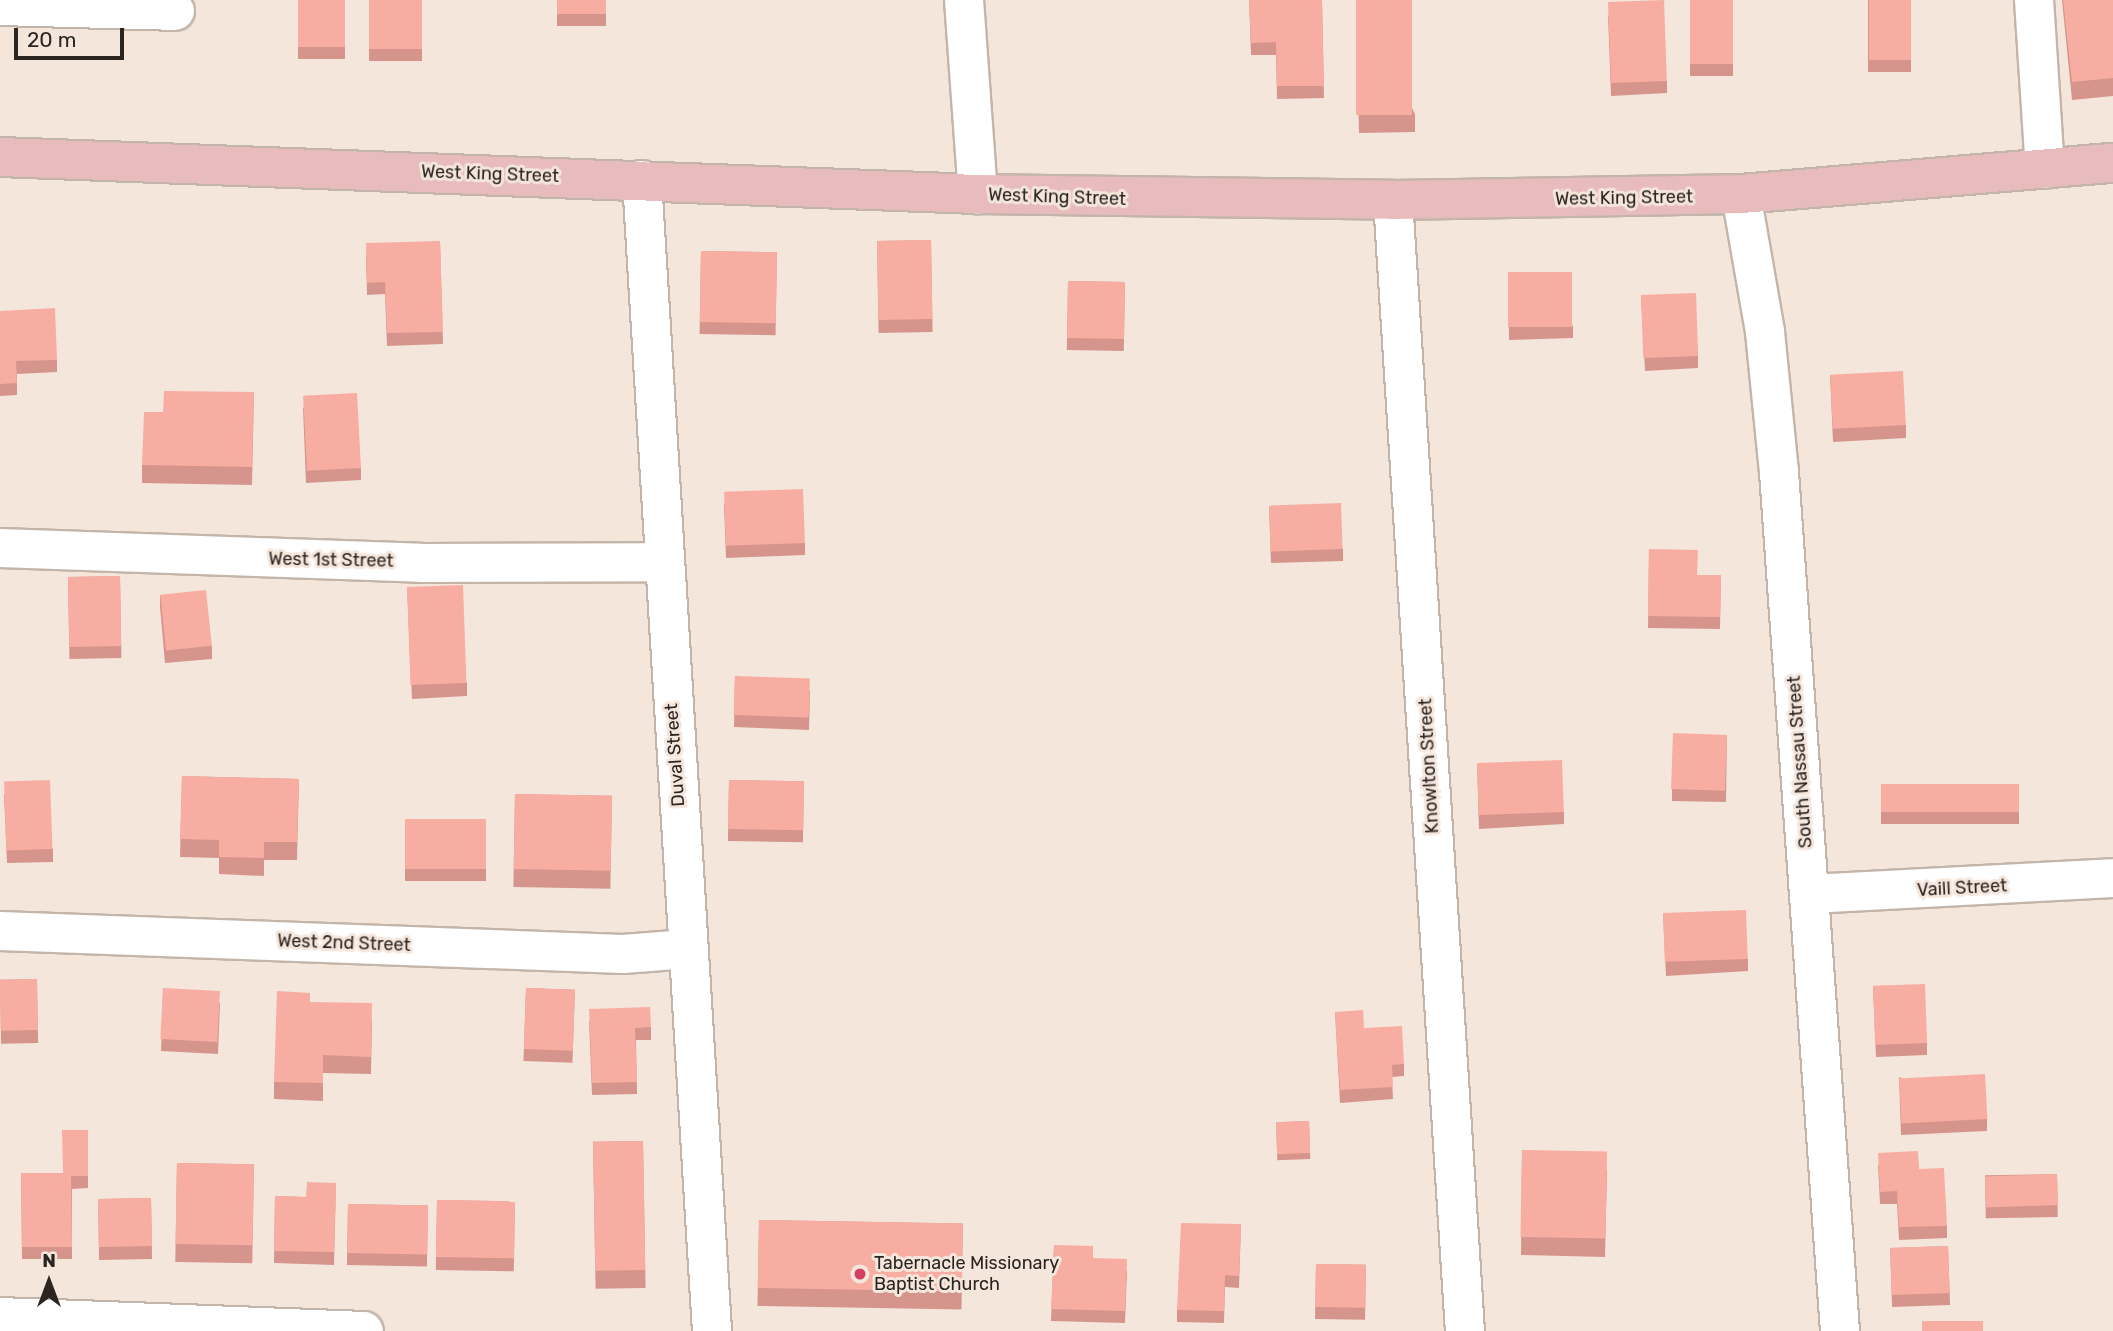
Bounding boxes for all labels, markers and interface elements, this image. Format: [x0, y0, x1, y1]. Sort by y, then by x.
scale bar [18, 14, 128, 58]
text: 20 m [27, 27, 76, 52]
street label: West King Street [421, 161, 559, 187]
street label: West King Street [988, 184, 1126, 210]
street label: West King Street [1555, 186, 1693, 210]
street label: West 1st Street [268, 548, 394, 572]
street label: South Nassau Street [1783, 675, 1817, 849]
street label: Knowlton Street [1415, 698, 1443, 834]
street label: Duval Street [661, 703, 689, 807]
street label: Vaill Street [1916, 875, 2008, 901]
street label: West 2nd Street [277, 930, 411, 956]
north arrow [14, 1247, 84, 1317]
text: N [42, 1249, 56, 1272]
place label: Tabernacle Missionary Baptist Church [874, 1253, 1059, 1296]
marker: Tabernacle Missionary Baptist Church [852, 1266, 868, 1282]

